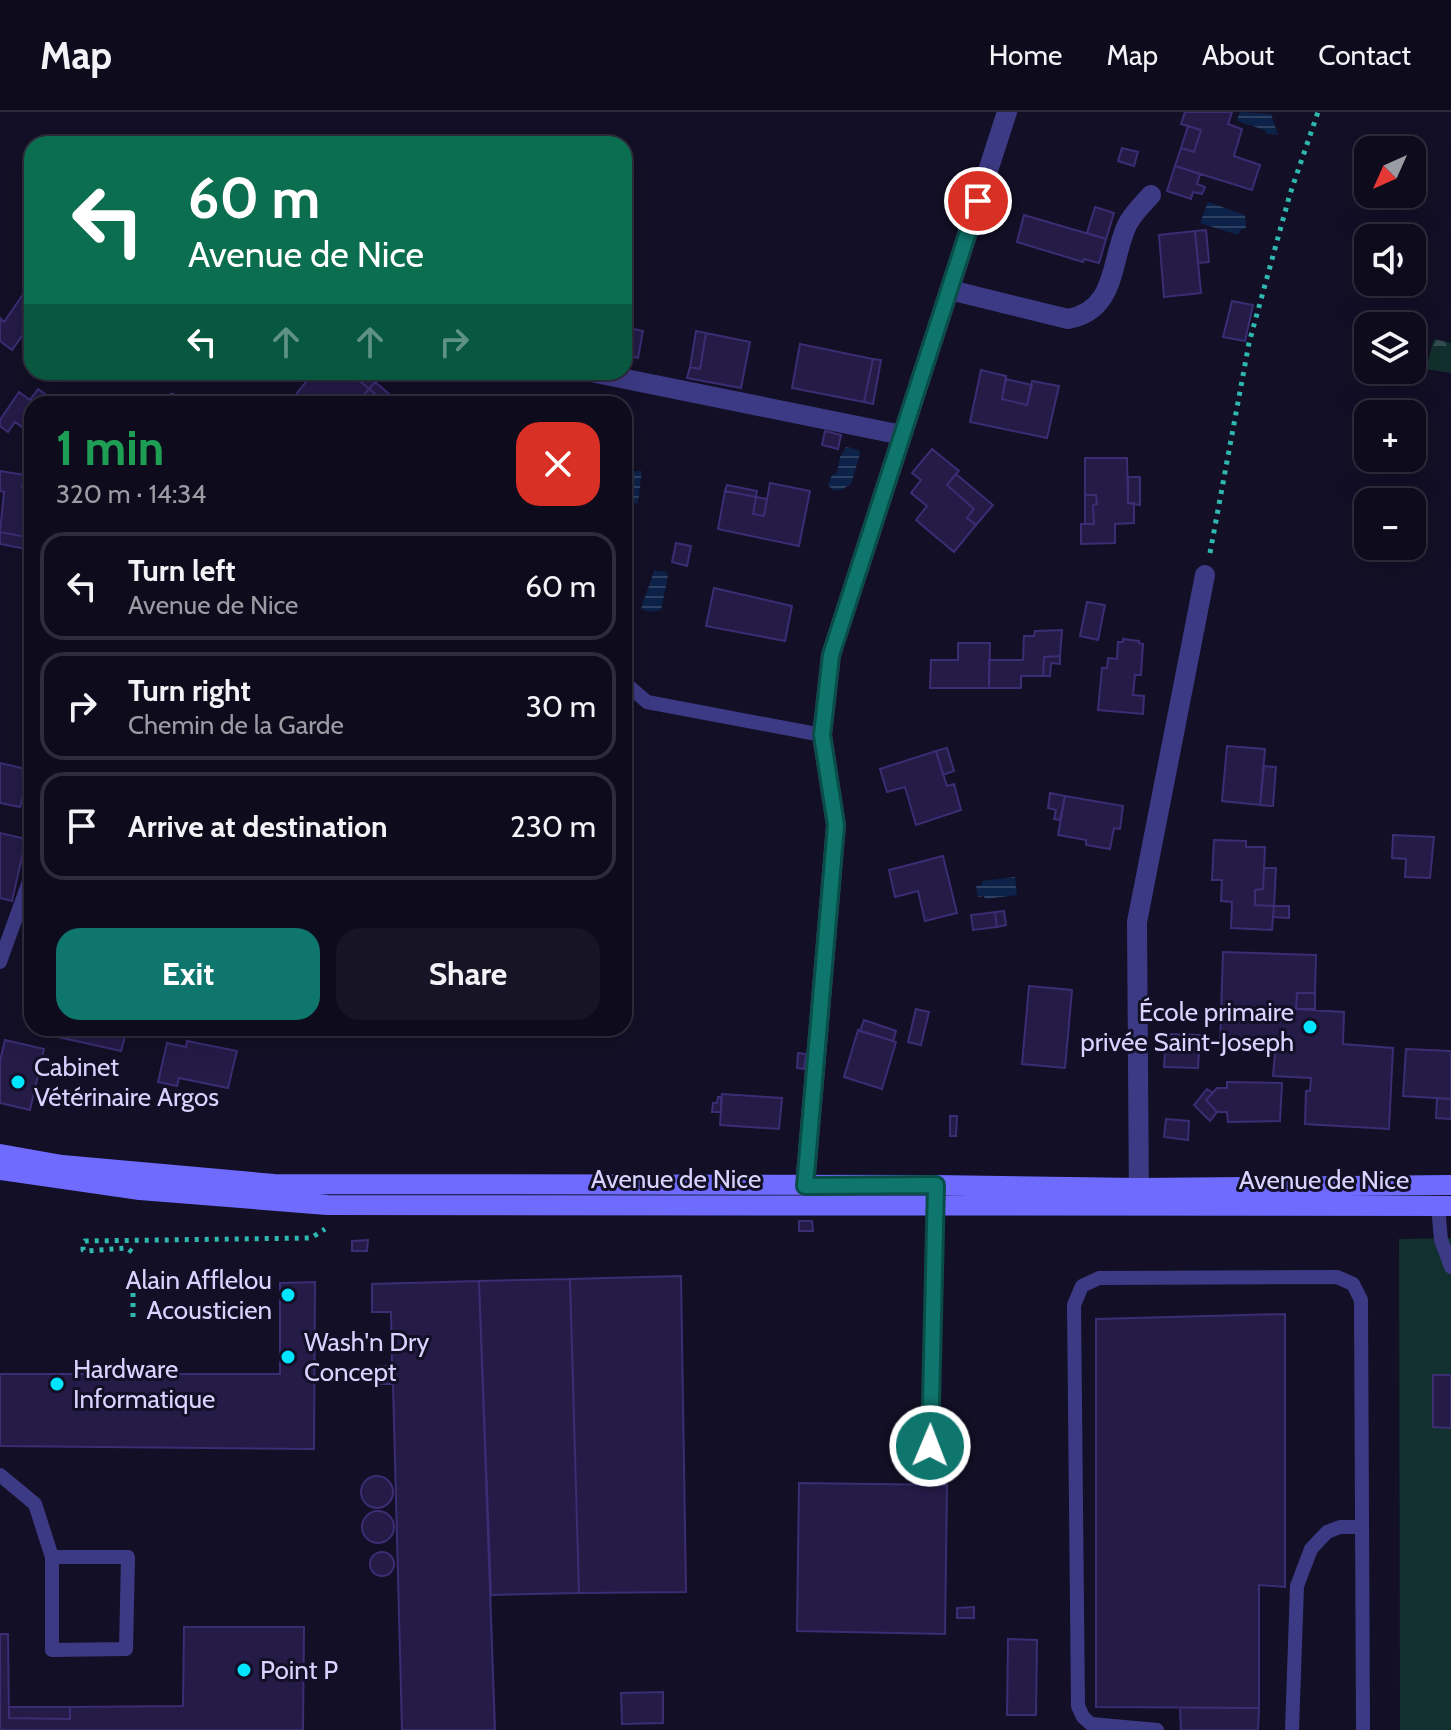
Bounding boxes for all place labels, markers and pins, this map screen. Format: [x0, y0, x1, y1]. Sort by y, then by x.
pin [944, 167, 1012, 235]
place label: École primaire privée Saint-Joseph [1080, 996, 1294, 1058]
marker: École primaire privée Saint-Joseph [1301, 1018, 1319, 1036]
place label: Cabinet Vétérinaire Argos [34, 1051, 219, 1113]
marker: Cabinet Vétérinaire Argos [9, 1073, 27, 1091]
place label: Alain Afflelou Acousticien [126, 1264, 272, 1326]
marker: Alain Afflelou Acousticien [279, 1286, 297, 1304]
place label: Wash'n Dry Concept [304, 1326, 429, 1388]
marker: Wash'n Dry Concept [279, 1348, 297, 1366]
place label: Hardware Informatique [73, 1353, 215, 1415]
marker: Hardware Informatique [48, 1375, 66, 1393]
place label: Point P [260, 1654, 338, 1686]
marker: Point P [235, 1661, 253, 1679]

